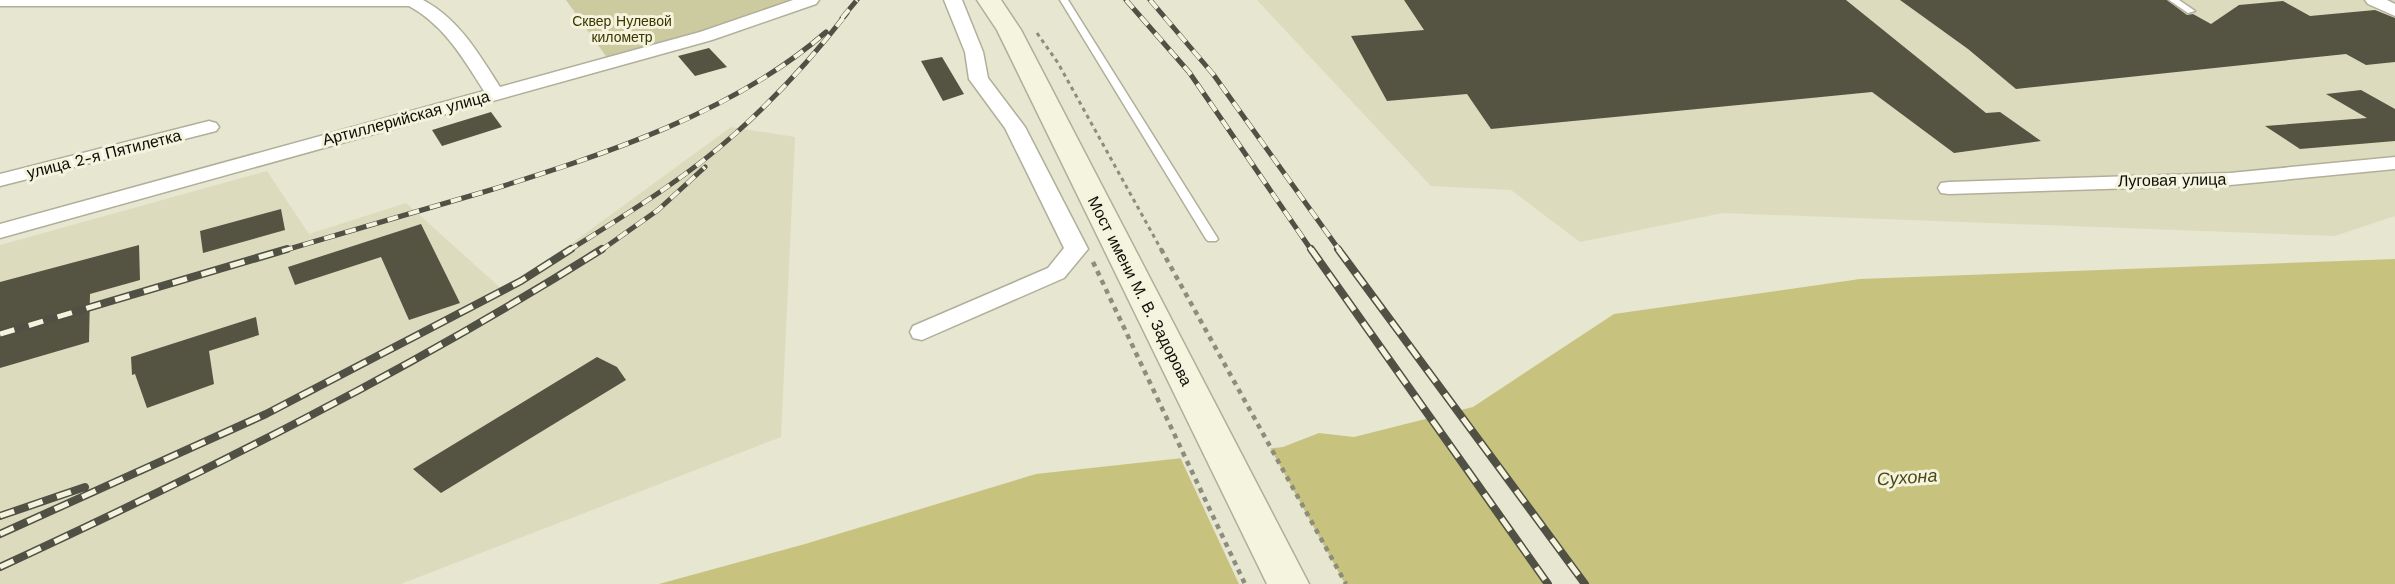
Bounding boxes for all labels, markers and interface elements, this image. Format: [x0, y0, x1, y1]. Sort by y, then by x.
park label: Сквер Нулевой километр [572, 13, 672, 45]
street label: Артиллерийская улица [320, 87, 492, 149]
street label: улица 2-я Пятилетка [25, 126, 183, 182]
street label: Луговая улица [2118, 170, 2226, 190]
street label: Мост имени М. В. Задорова [1084, 193, 1196, 389]
water label: Сухона [1876, 464, 1938, 490]

